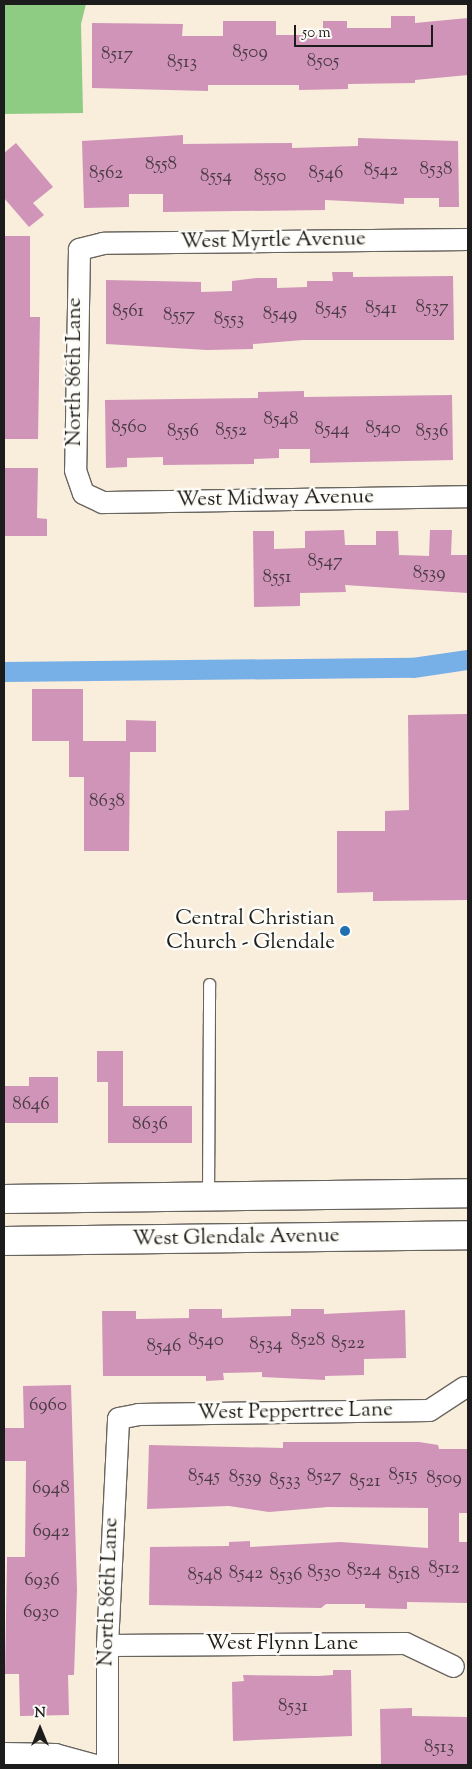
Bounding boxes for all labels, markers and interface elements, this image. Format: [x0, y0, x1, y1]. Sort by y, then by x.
scale bar [297, 15, 436, 47]
text: 50 m [302, 23, 331, 44]
house number: 8509 [232, 42, 268, 64]
house number: 8517 [101, 44, 133, 66]
house number: 8505 [307, 51, 339, 73]
house number: 8513 [167, 52, 197, 74]
house number: 8558 [145, 154, 177, 176]
house number: 8538 [419, 159, 453, 181]
house number: 8542 [364, 160, 398, 182]
house number: 8562 [89, 163, 123, 185]
house number: 8546 [309, 163, 343, 185]
house number: 8554 [200, 166, 232, 188]
house number: 8550 [254, 166, 286, 188]
street label: West Myrtle Avenue [180, 227, 366, 255]
house number: 8537 [415, 297, 449, 319]
street label: North 86th Lane [62, 298, 88, 446]
house number: 8541 [365, 298, 397, 320]
house number: 8545 [315, 299, 347, 321]
house number: 8561 [112, 301, 144, 323]
house number: 8549 [263, 304, 297, 326]
house number: 8557 [163, 305, 195, 327]
house number: 8553 [214, 309, 244, 331]
house number: 8548 [263, 409, 299, 431]
house number: 8560 [111, 417, 147, 439]
house number: 8540 [365, 418, 401, 440]
house number: 8544 [314, 419, 350, 441]
house number: 8552 [215, 420, 247, 442]
house number: 8556 [167, 421, 199, 443]
house number: 8536 [416, 421, 448, 443]
street label: West Midway Avenue [176, 485, 374, 513]
house number: 8547 [307, 551, 343, 573]
house number: 8539 [413, 563, 445, 585]
house number: 8551 [262, 567, 292, 589]
house number: 8638 [89, 791, 125, 813]
place label: Central Christian Church - Glendale [166, 906, 335, 956]
marker: Central Christian Church - Glendale [339, 925, 351, 937]
house number: 8646 [12, 1094, 50, 1116]
house number: 8636 [132, 1114, 168, 1136]
street label: West Glendale Avenue [132, 1224, 340, 1252]
house number: 8540 [188, 1330, 224, 1352]
house number: 8528 [291, 1330, 325, 1352]
house number: 8522 [331, 1333, 365, 1355]
house number: 8534 [249, 1334, 283, 1356]
house number: 8546 [147, 1336, 181, 1358]
house number: 6960 [29, 1395, 67, 1417]
street label: West Peppertree Lane [197, 1398, 393, 1426]
house number: 8515 [389, 1465, 417, 1487]
house number: 8545 [188, 1466, 220, 1488]
house number: 8527 [307, 1466, 341, 1488]
house number: 8539 [229, 1467, 261, 1489]
house number: 8509 [426, 1468, 462, 1490]
house number: 8533 [269, 1470, 301, 1492]
house number: 8521 [349, 1471, 381, 1493]
house number: 6948 [32, 1478, 70, 1500]
street label: North 86th Lane [94, 1517, 124, 1667]
house number: 6942 [32, 1521, 70, 1543]
house number: 8512 [428, 1558, 460, 1580]
house number: 8524 [347, 1560, 381, 1582]
house number: 8530 [307, 1562, 341, 1584]
house number: 8542 [229, 1563, 263, 1585]
house number: 8518 [388, 1564, 420, 1586]
house number: 8548 [187, 1565, 223, 1587]
house number: 8536 [270, 1565, 302, 1587]
house number: 6936 [24, 1570, 60, 1592]
house number: 6930 [23, 1602, 59, 1624]
street label: West Flynn Lane [206, 1631, 358, 1657]
house number: 8531 [278, 1696, 308, 1718]
north arrow [15, 1704, 65, 1754]
text: N [34, 1704, 46, 1724]
house number: 8513 [424, 1737, 454, 1759]

